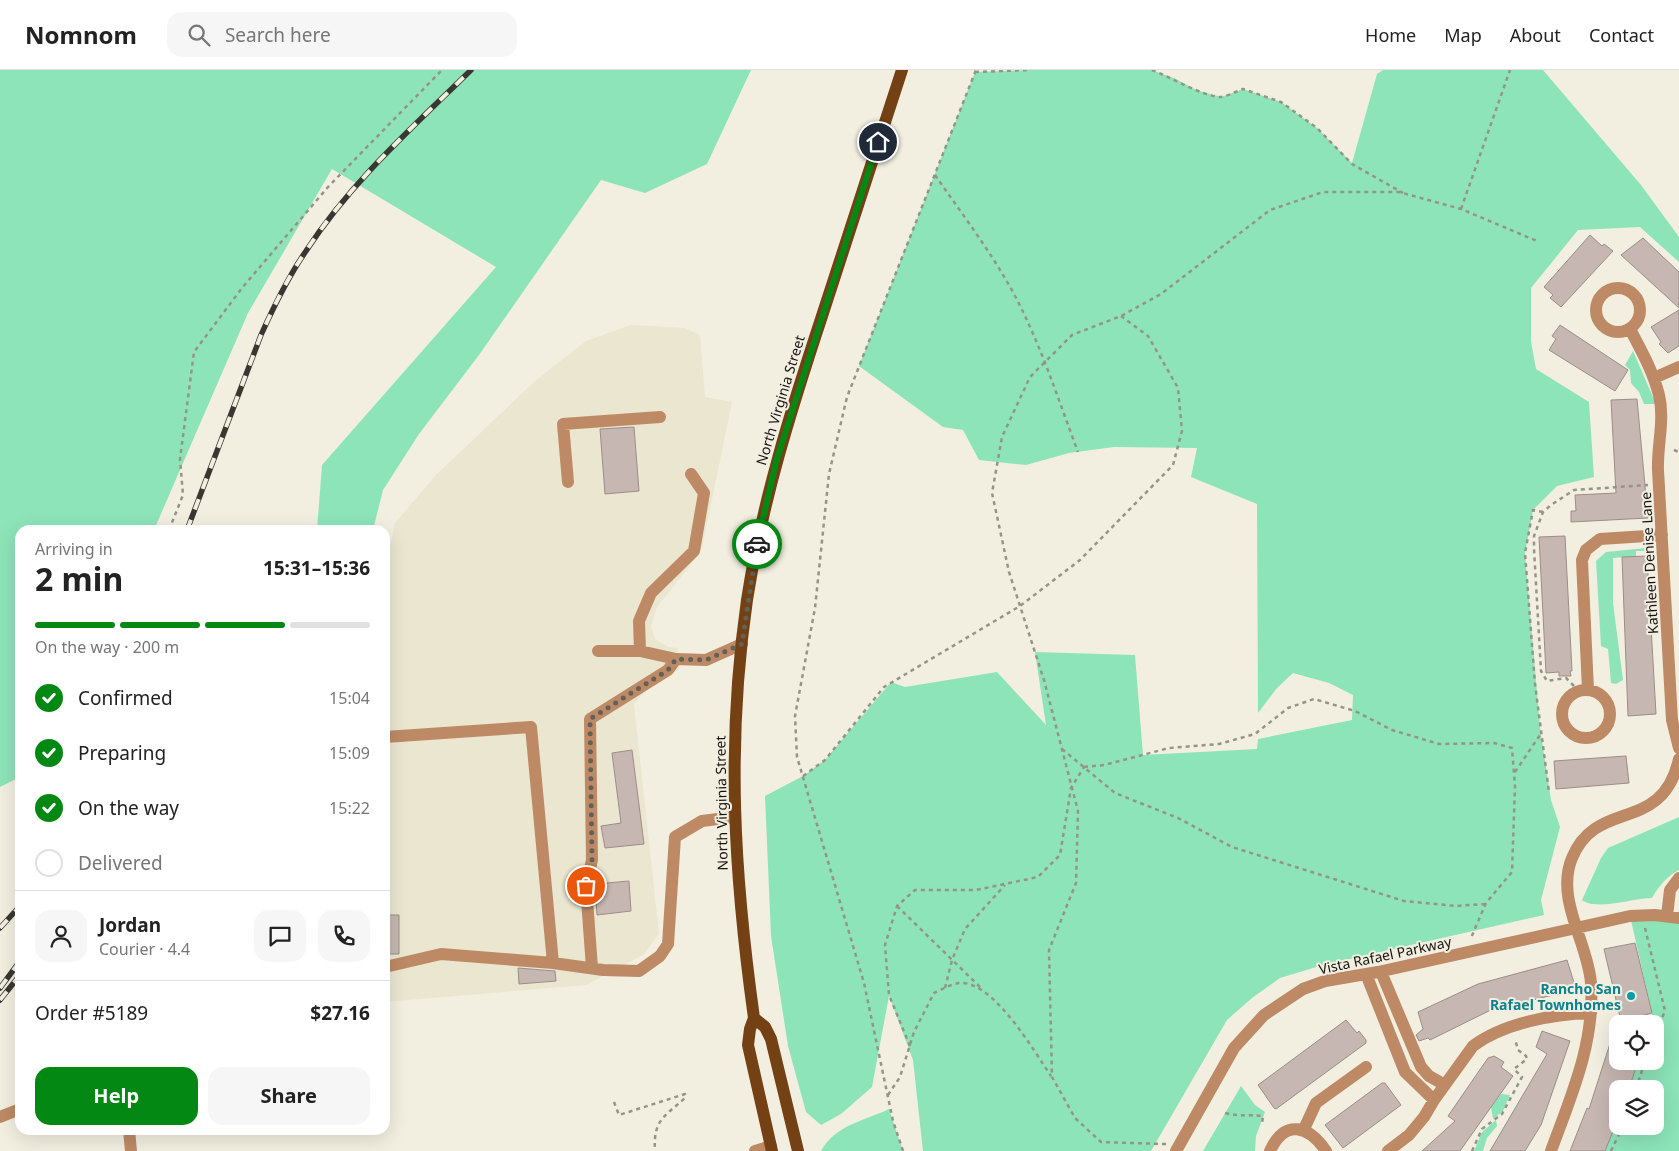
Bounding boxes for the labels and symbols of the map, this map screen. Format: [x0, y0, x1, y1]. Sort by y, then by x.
pin [857, 121, 899, 163]
street label: North Virginia Street [751, 333, 809, 467]
street label: Kathleen Denise Lane [1636, 491, 1662, 635]
courier [732, 519, 782, 569]
street label: North Virginia Street [710, 735, 732, 871]
pin [565, 865, 607, 907]
street label: Vista Rafael Parkway [1317, 931, 1454, 978]
place label: Rancho San Rafael Townhomes [1490, 979, 1621, 1014]
marker: Rancho San Rafael Townhomes [1625, 990, 1637, 1002]

